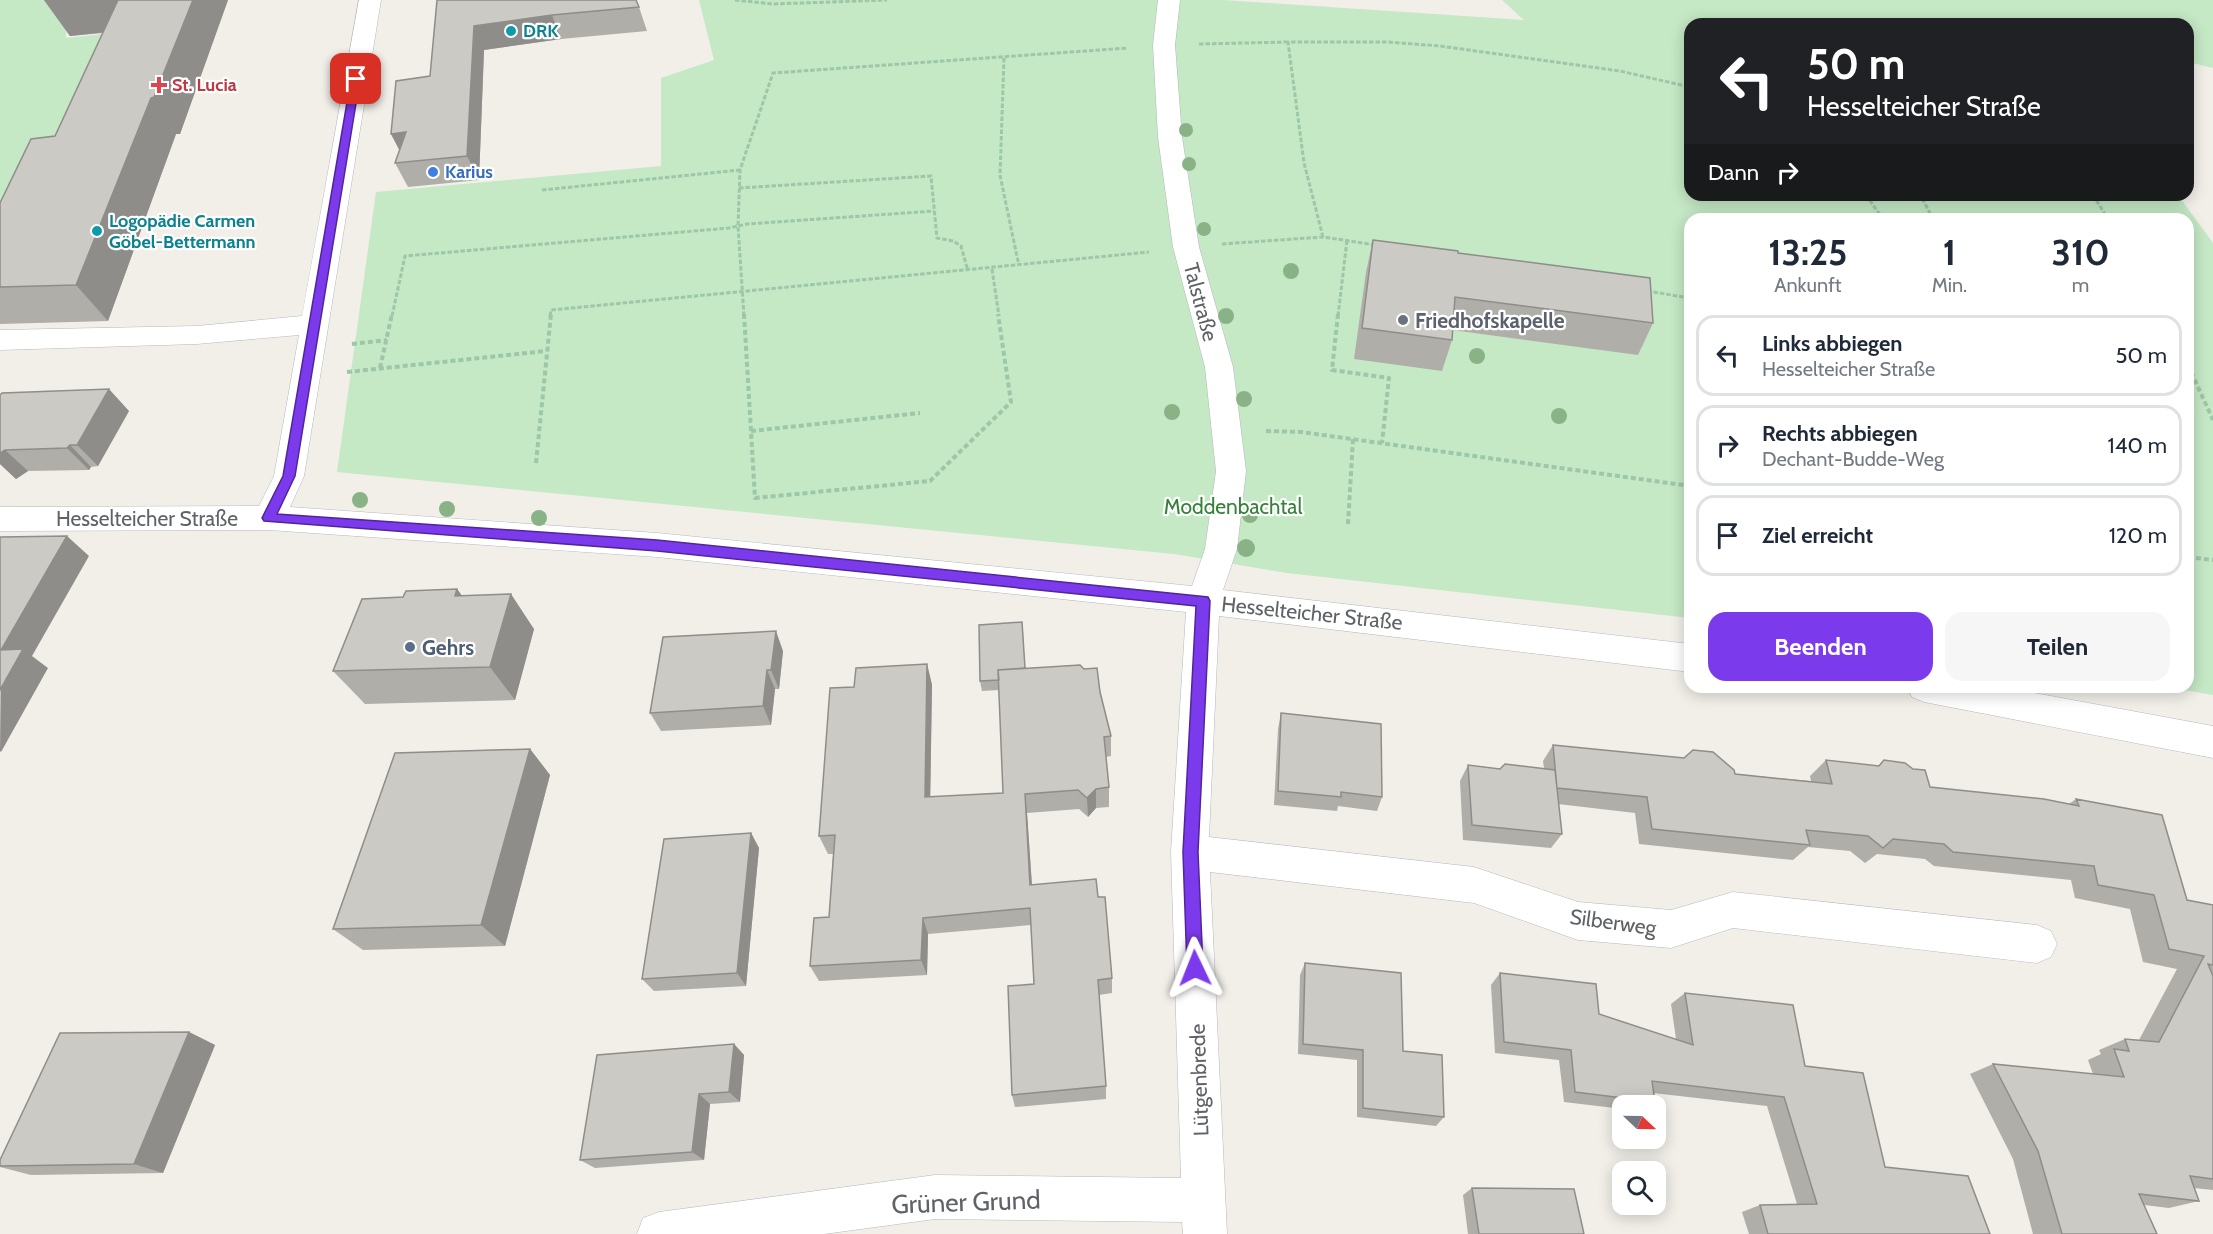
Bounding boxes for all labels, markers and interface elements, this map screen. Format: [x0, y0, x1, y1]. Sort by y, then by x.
place label: DRK [523, 20, 559, 42]
marker: DRK [504, 24, 518, 38]
text: 50 m [1807, 38, 1905, 90]
icon: left [1708, 42, 1786, 120]
pin [330, 53, 381, 104]
icon: arrive [339, 62, 372, 95]
place label: St. Lucia [172, 74, 237, 96]
marker: St. Lucia [150, 76, 168, 94]
text: Hesselteicher Straße [1807, 90, 2041, 123]
icon: right [1771, 156, 1804, 189]
text: Dann [1708, 159, 1759, 186]
place label: Karius [445, 161, 493, 183]
marker: Karius [426, 165, 440, 179]
place label: Logopädie Carmen Göbel-Bettermann [109, 210, 256, 253]
marker: Logopädie Carmen Göbel-Bettermann [90, 224, 104, 238]
text: 13:25 [1768, 230, 1847, 274]
text: 1 [1943, 230, 1956, 274]
text: 310 [2052, 230, 2110, 274]
street label: Talstraße [1179, 260, 1223, 344]
text: Ankunft [1774, 273, 1842, 297]
text: Min. [1932, 273, 1967, 297]
text: m [2072, 273, 2089, 297]
place label: Friedhofskapelle [1415, 308, 1565, 333]
marker: Friedhofskapelle [1396, 313, 1410, 327]
text: Links abbiegen [1762, 330, 1902, 357]
icon: left [1711, 339, 1744, 372]
text: 50 m [2115, 342, 2167, 369]
text: Hesselteicher Straße [1762, 357, 1935, 381]
text: Rechts abbiegen [1762, 420, 1918, 447]
icon: right [1711, 429, 1744, 462]
text: 140 m [2108, 432, 2167, 459]
text: Dechant-Budde-Weg [1762, 447, 1944, 471]
park label: Moddenbachtal [1164, 494, 1302, 519]
street label: Hesselteicher Straße [56, 506, 238, 531]
icon: arrive [1711, 519, 1744, 552]
text: Ziel erreicht [1762, 522, 1873, 549]
text: 120 m [2109, 522, 2167, 549]
street label: Hesselteicher Straße [1220, 591, 1404, 635]
button: Beenden [1708, 612, 1933, 681]
button: Teilen [1945, 612, 2170, 681]
place label: Gehrs [422, 635, 474, 660]
marker: Gehrs [403, 640, 417, 654]
street label: Silberweg [1568, 904, 1658, 941]
position arrow [1163, 936, 1227, 1000]
street label: Lütgenbrede [1185, 1023, 1213, 1137]
north arrow [1612, 1095, 1666, 1149]
map controls [1612, 1095, 1666, 1215]
button: search [1612, 1161, 1666, 1215]
street label: Grüner Grund [891, 1183, 1041, 1221]

